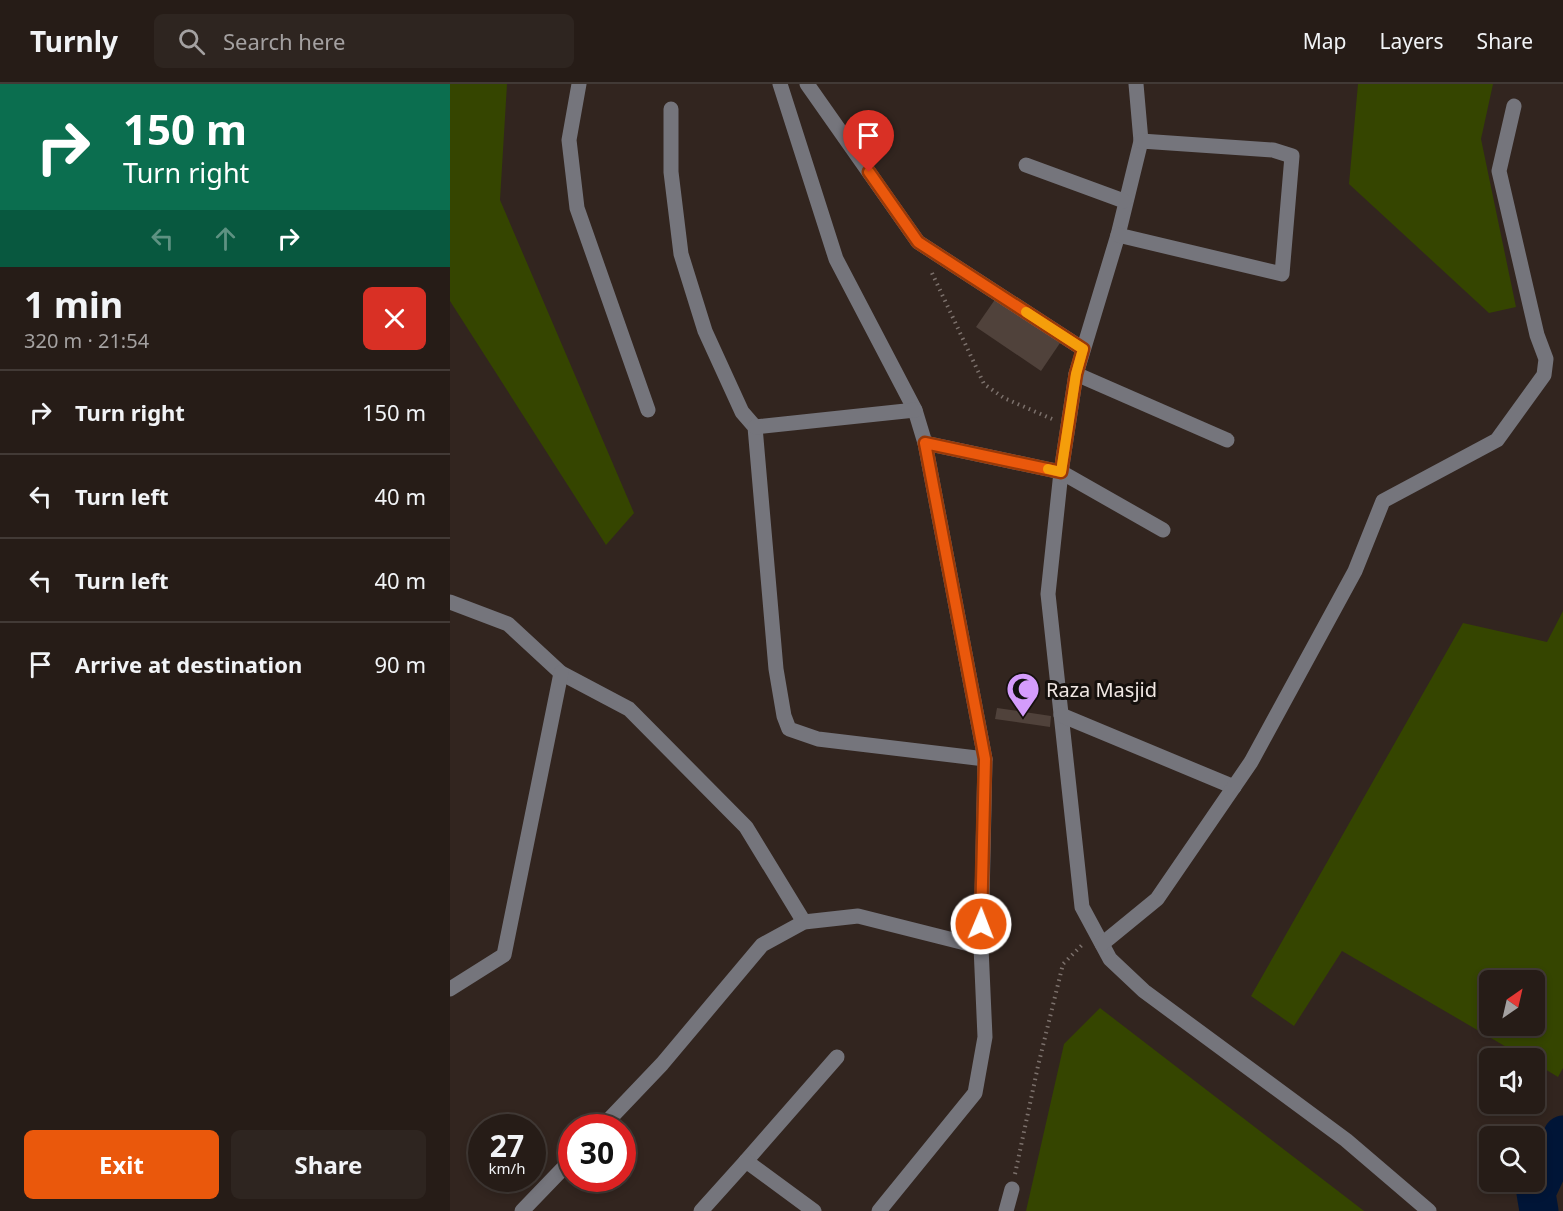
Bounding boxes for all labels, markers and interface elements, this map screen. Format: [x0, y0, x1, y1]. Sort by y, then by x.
search box [154, 14, 574, 68]
text: Turnly [30, 22, 118, 60]
icon: search [175, 25, 208, 58]
text: Search here [223, 26, 345, 56]
text: Map [1303, 27, 1347, 55]
text: Layers [1380, 27, 1444, 55]
text: Share [1477, 27, 1533, 55]
text: 150 m [123, 100, 247, 157]
icon: right [24, 108, 102, 186]
pin [843, 110, 894, 172]
icon: arrive [852, 119, 885, 152]
text: Turn right [123, 154, 249, 191]
icon: left [146, 222, 179, 255]
icon: ahead [209, 222, 242, 255]
icon: right [272, 222, 305, 255]
text: 1 min [24, 280, 123, 329]
button: close [363, 287, 426, 350]
text: 320 m · 21:54 [24, 327, 149, 354]
icon: right [24, 396, 57, 429]
text: Turn right [75, 397, 185, 427]
text: 150 m [362, 397, 426, 427]
icon: left [24, 480, 57, 513]
text: Turn left [75, 481, 169, 511]
text: 40 m [375, 481, 426, 511]
icon: left [24, 564, 57, 597]
text: Turn left [75, 565, 169, 595]
text: 40 m [375, 565, 426, 595]
icon: arrive [24, 648, 57, 681]
text: Arrive at destination [75, 649, 302, 679]
text: 90 m [375, 649, 426, 679]
mosque icon: Raza Masjid [1005, 671, 1041, 718]
place label: Raza Masjid [1046, 676, 1157, 703]
position arrow [949, 892, 1013, 956]
north arrow [1479, 970, 1545, 1036]
map controls [1479, 970, 1545, 1192]
button: sound [1479, 1048, 1545, 1114]
speed limit sign: 30 [558, 1114, 636, 1192]
text: 27 [490, 1125, 524, 1166]
button: search [1479, 1126, 1545, 1192]
button: Exit [24, 1130, 219, 1199]
button: Share [231, 1130, 426, 1199]
text: km/h [489, 1158, 525, 1178]

